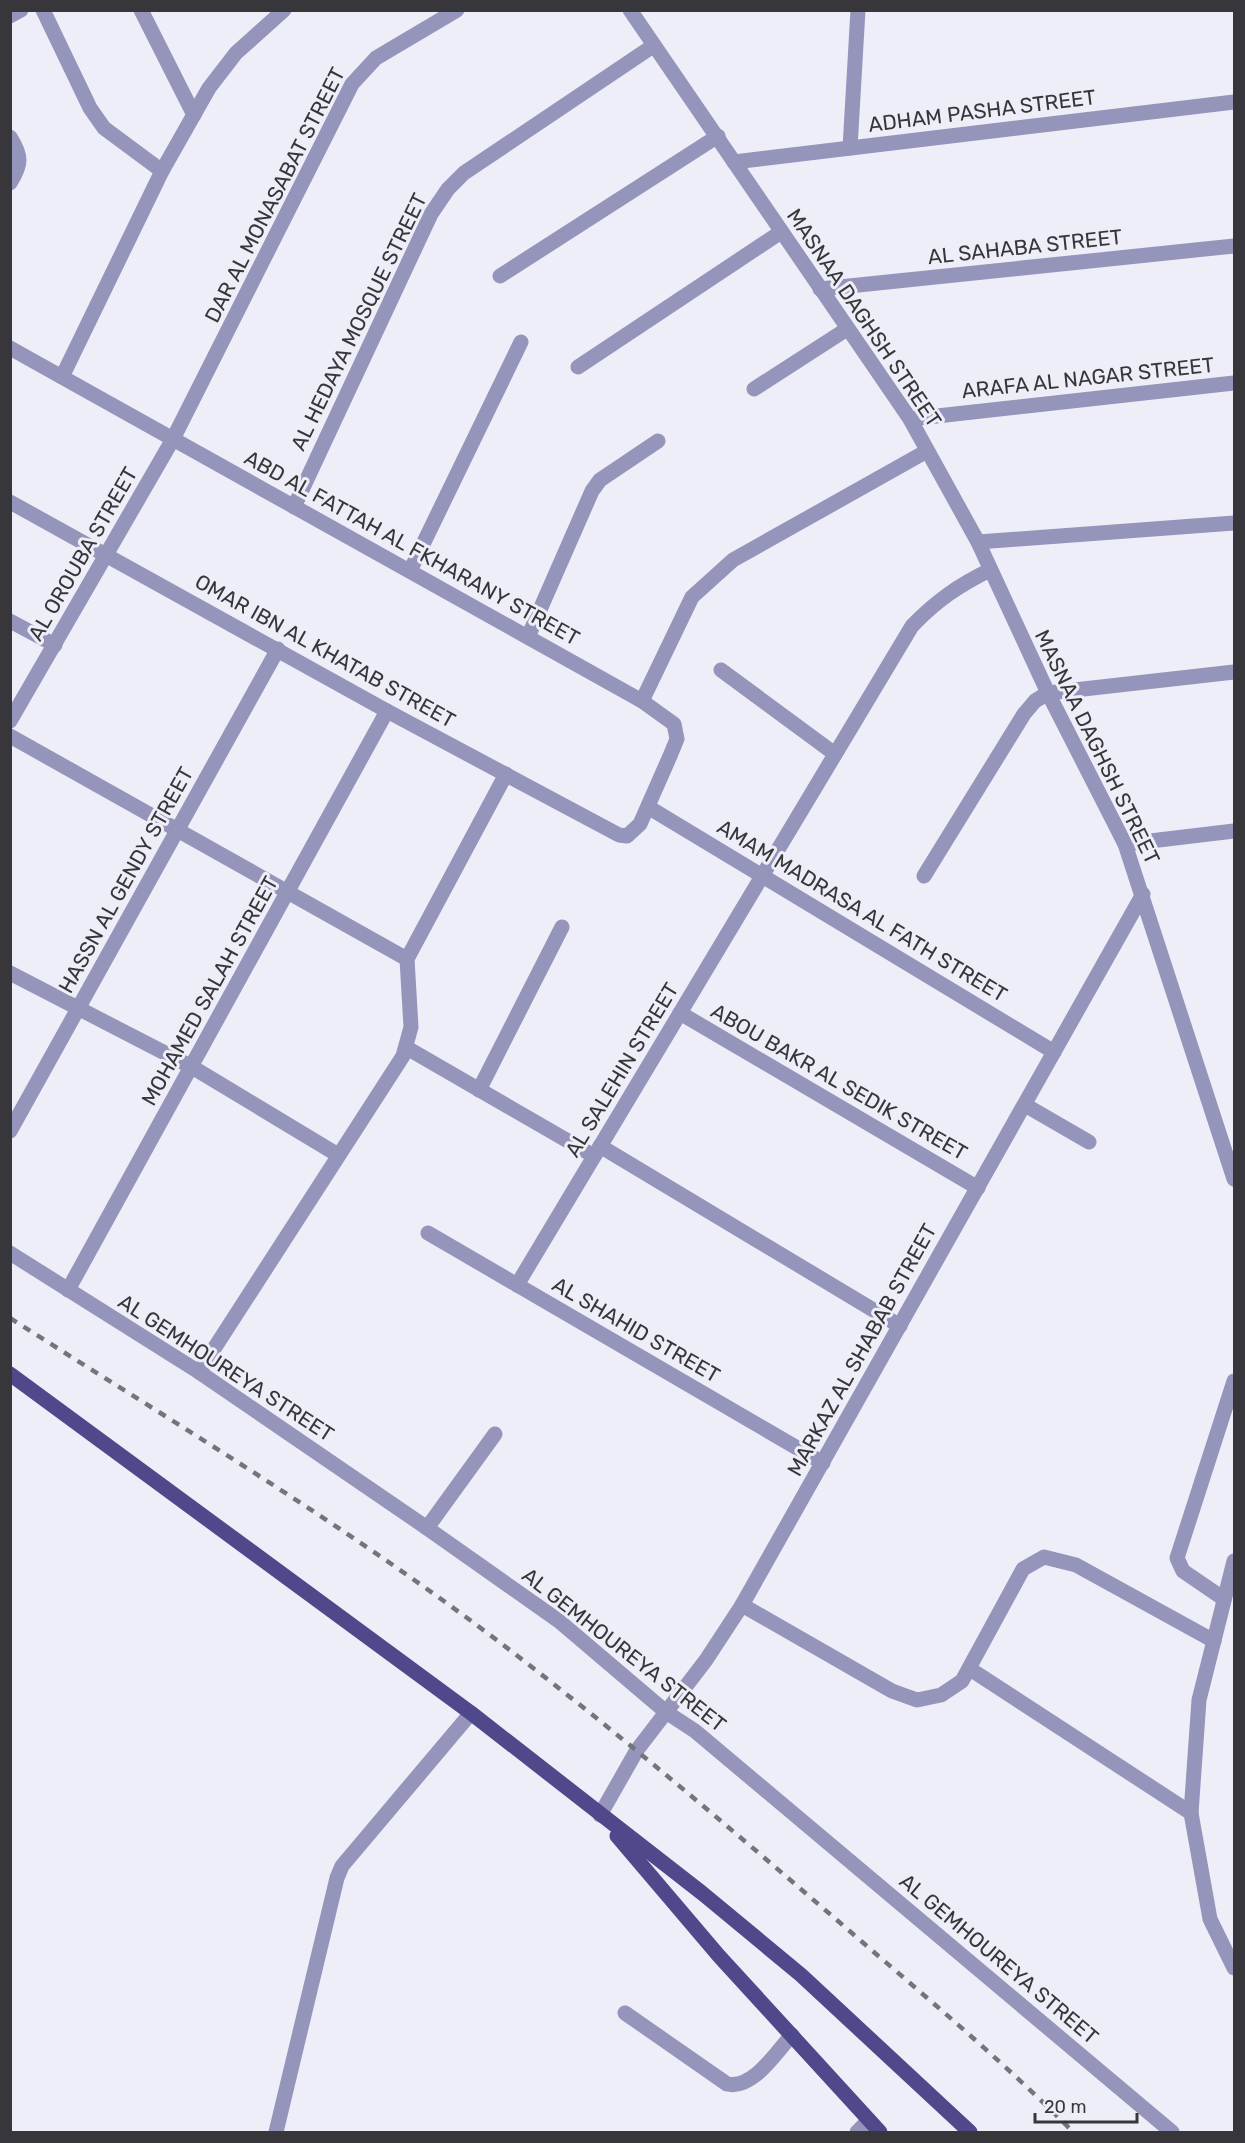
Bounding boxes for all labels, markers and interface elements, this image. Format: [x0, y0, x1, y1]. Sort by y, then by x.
street label: DAR AL MONASABAT STREET [199, 63, 350, 327]
street label: ADHAM PASHA STREET [867, 84, 1097, 137]
street label: AL HEDAYA MOSQUE STREET [285, 189, 432, 454]
street label: MASNAA DAGHSH STREET [782, 204, 947, 432]
street label: AL SAHABA STREET [926, 224, 1123, 269]
street label: ARAFA AL NAGAR STREET [961, 352, 1215, 403]
street label: ABD AL FATTAH AL FKHARANY STREET [240, 445, 584, 650]
street label: AL OROUBA STREET [23, 462, 142, 645]
street label: OMAR IBN AL KHATAB STREET [191, 568, 460, 733]
street label: MASNAA DAGHSH STREET [1030, 625, 1165, 868]
street label: HASSN AL GENDY STREET [53, 762, 198, 997]
street label: AMAM MADRASA AL FATH STREET [713, 814, 1012, 1007]
street label: MOHAMED SALAH STREET [136, 872, 283, 1110]
street label: AL SALEHIN STREET [560, 978, 683, 1161]
street label: ABOU BAKR AL SEDIK STREET [707, 998, 972, 1165]
street label: MARKAZ AL SHABAB STREET [782, 1219, 941, 1480]
street label: AL SHAHID STREET [548, 1271, 725, 1388]
street label: AL GEMHOUREYA STREET [114, 1289, 339, 1447]
street label: AL GEMHOUREYA STREET [517, 1562, 731, 1737]
street label: AL GEMHOUREYA STREET [895, 1868, 1104, 2049]
scale bar [1035, 2086, 1137, 2124]
text: 20 m [1044, 2096, 1086, 2118]

